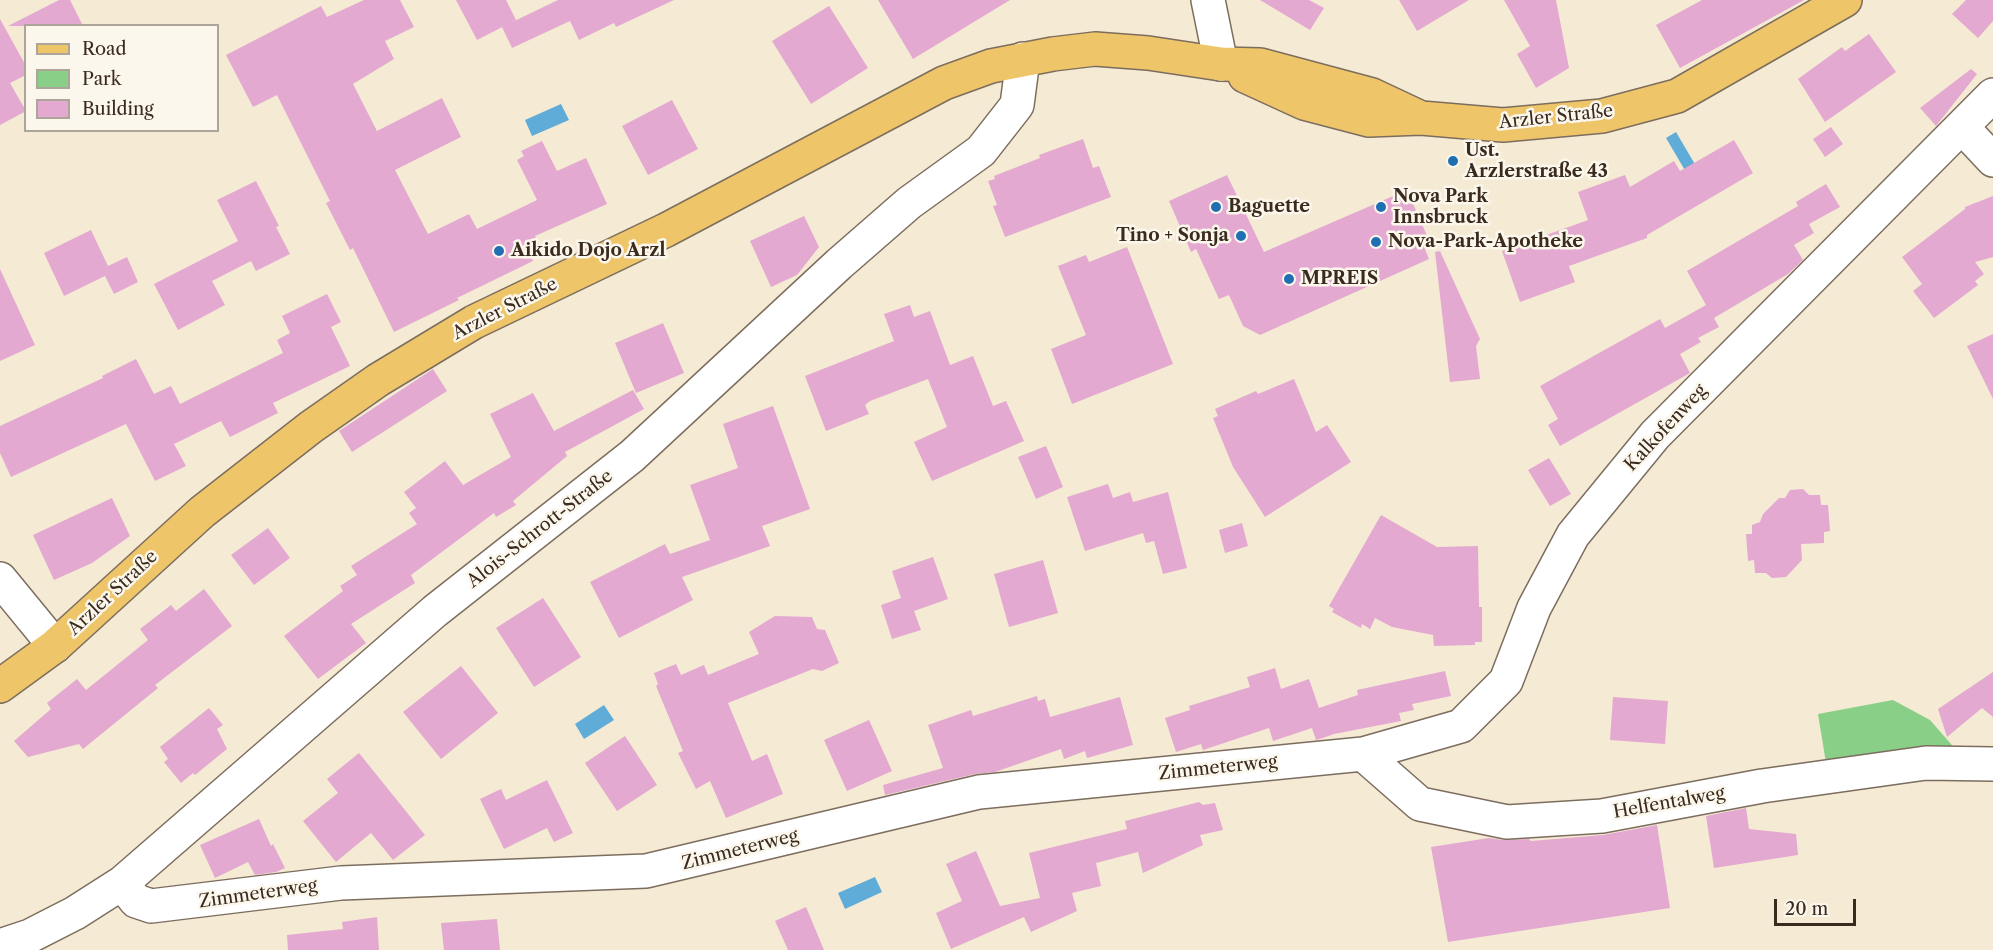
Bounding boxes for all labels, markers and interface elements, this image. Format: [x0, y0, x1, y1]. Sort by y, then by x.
legend [24, 24, 219, 132]
text: Road [82, 38, 127, 60]
text: Park [82, 68, 121, 90]
text: Building [82, 98, 154, 120]
street label: Arzler Straße [1498, 100, 1614, 134]
place label: Ust. Arzlerstraße 43 [1465, 140, 1608, 182]
marker: Ust. Arzlerstraße 43 [1446, 154, 1460, 168]
place label: Nova Park Innsbruck [1393, 186, 1488, 228]
place label: Baguette [1228, 196, 1310, 218]
marker: Baguette [1209, 200, 1223, 214]
marker: Nova Park Innsbruck [1374, 200, 1388, 214]
place label: Tino + Sonja [1116, 225, 1229, 247]
marker: Tino + Sonja [1234, 229, 1248, 243]
place label: Nova-Park-Apotheke [1388, 231, 1583, 253]
marker: Nova-Park-Apotheke [1369, 235, 1383, 249]
place label: Aikido Dojo Arzl [511, 240, 666, 262]
marker: Aikido Dojo Arzl [492, 244, 506, 258]
place label: MPREIS [1301, 268, 1378, 290]
marker: MPREIS [1282, 272, 1296, 286]
street label: Arzler Straße [449, 273, 561, 345]
street label: Kalkofenweg [1620, 380, 1712, 476]
street label: Alois-Schrott-Straße [463, 465, 617, 593]
street label: Arzler Straße [64, 546, 162, 640]
street label: Zimmeterweg [1158, 751, 1278, 785]
street label: Helfentalweg [1611, 783, 1727, 823]
street label: Zimmeterweg [680, 825, 800, 875]
street label: Zimmeterweg [197, 875, 319, 913]
scale bar [1777, 887, 1860, 925]
text: 20 m [1785, 898, 1828, 920]

